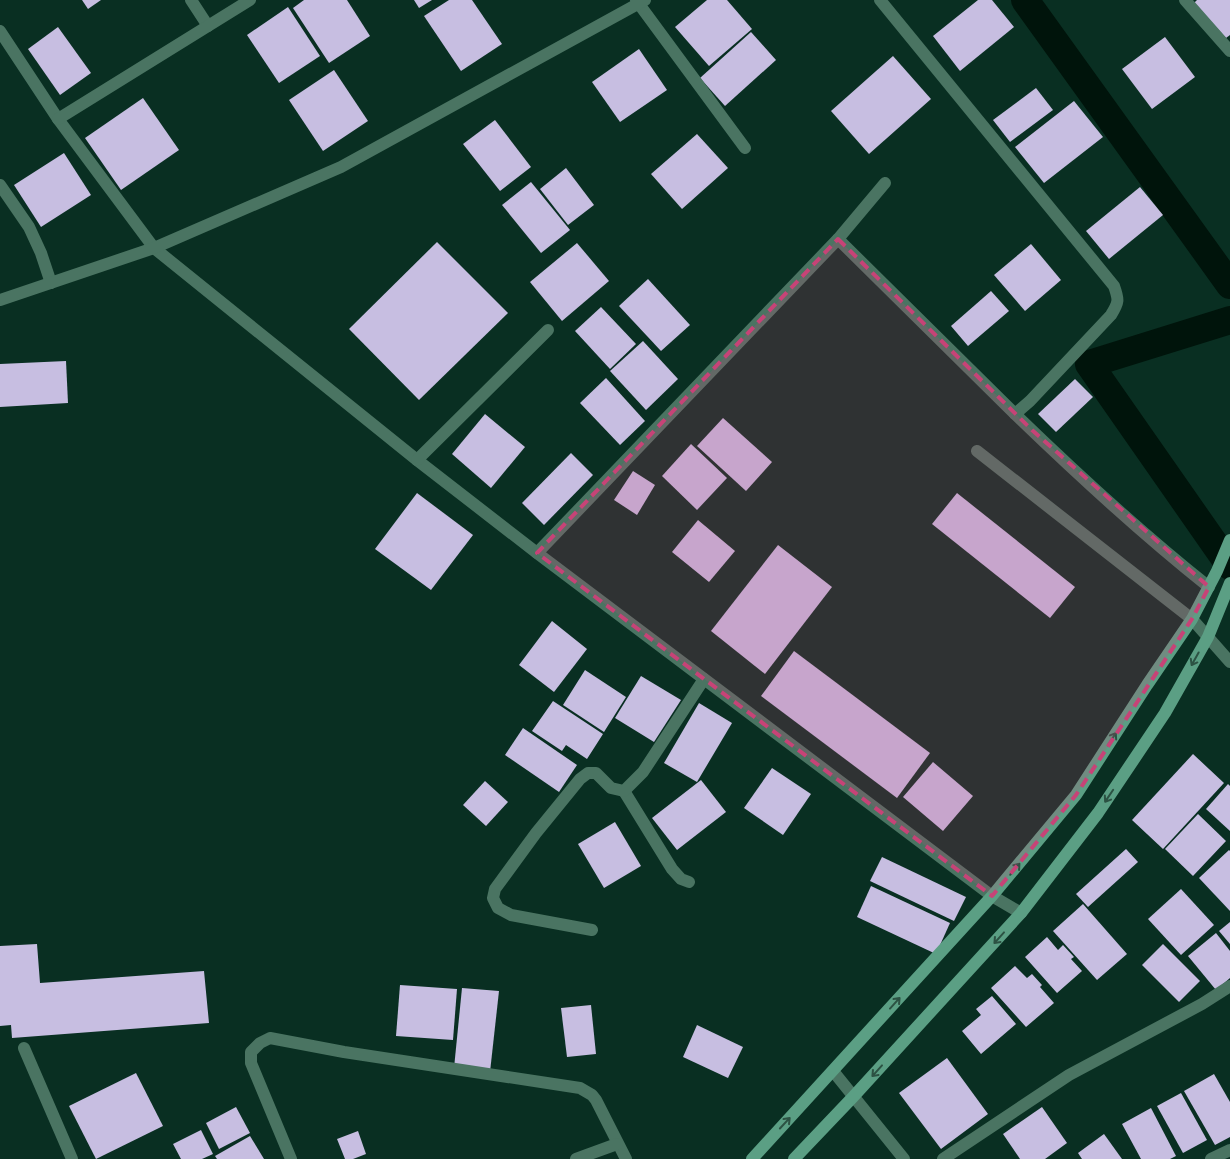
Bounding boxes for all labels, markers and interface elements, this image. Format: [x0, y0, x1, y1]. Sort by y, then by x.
one-way arrow [1190, 651, 1200, 665]
one-way arrow [1107, 732, 1117, 746]
one-way arrow [1104, 789, 1114, 803]
one-way arrow [1009, 863, 1020, 876]
one-way arrow [993, 932, 1004, 945]
one-way arrow [889, 997, 901, 1010]
one-way arrow [871, 1065, 883, 1077]
one-way arrow [779, 1117, 791, 1130]

